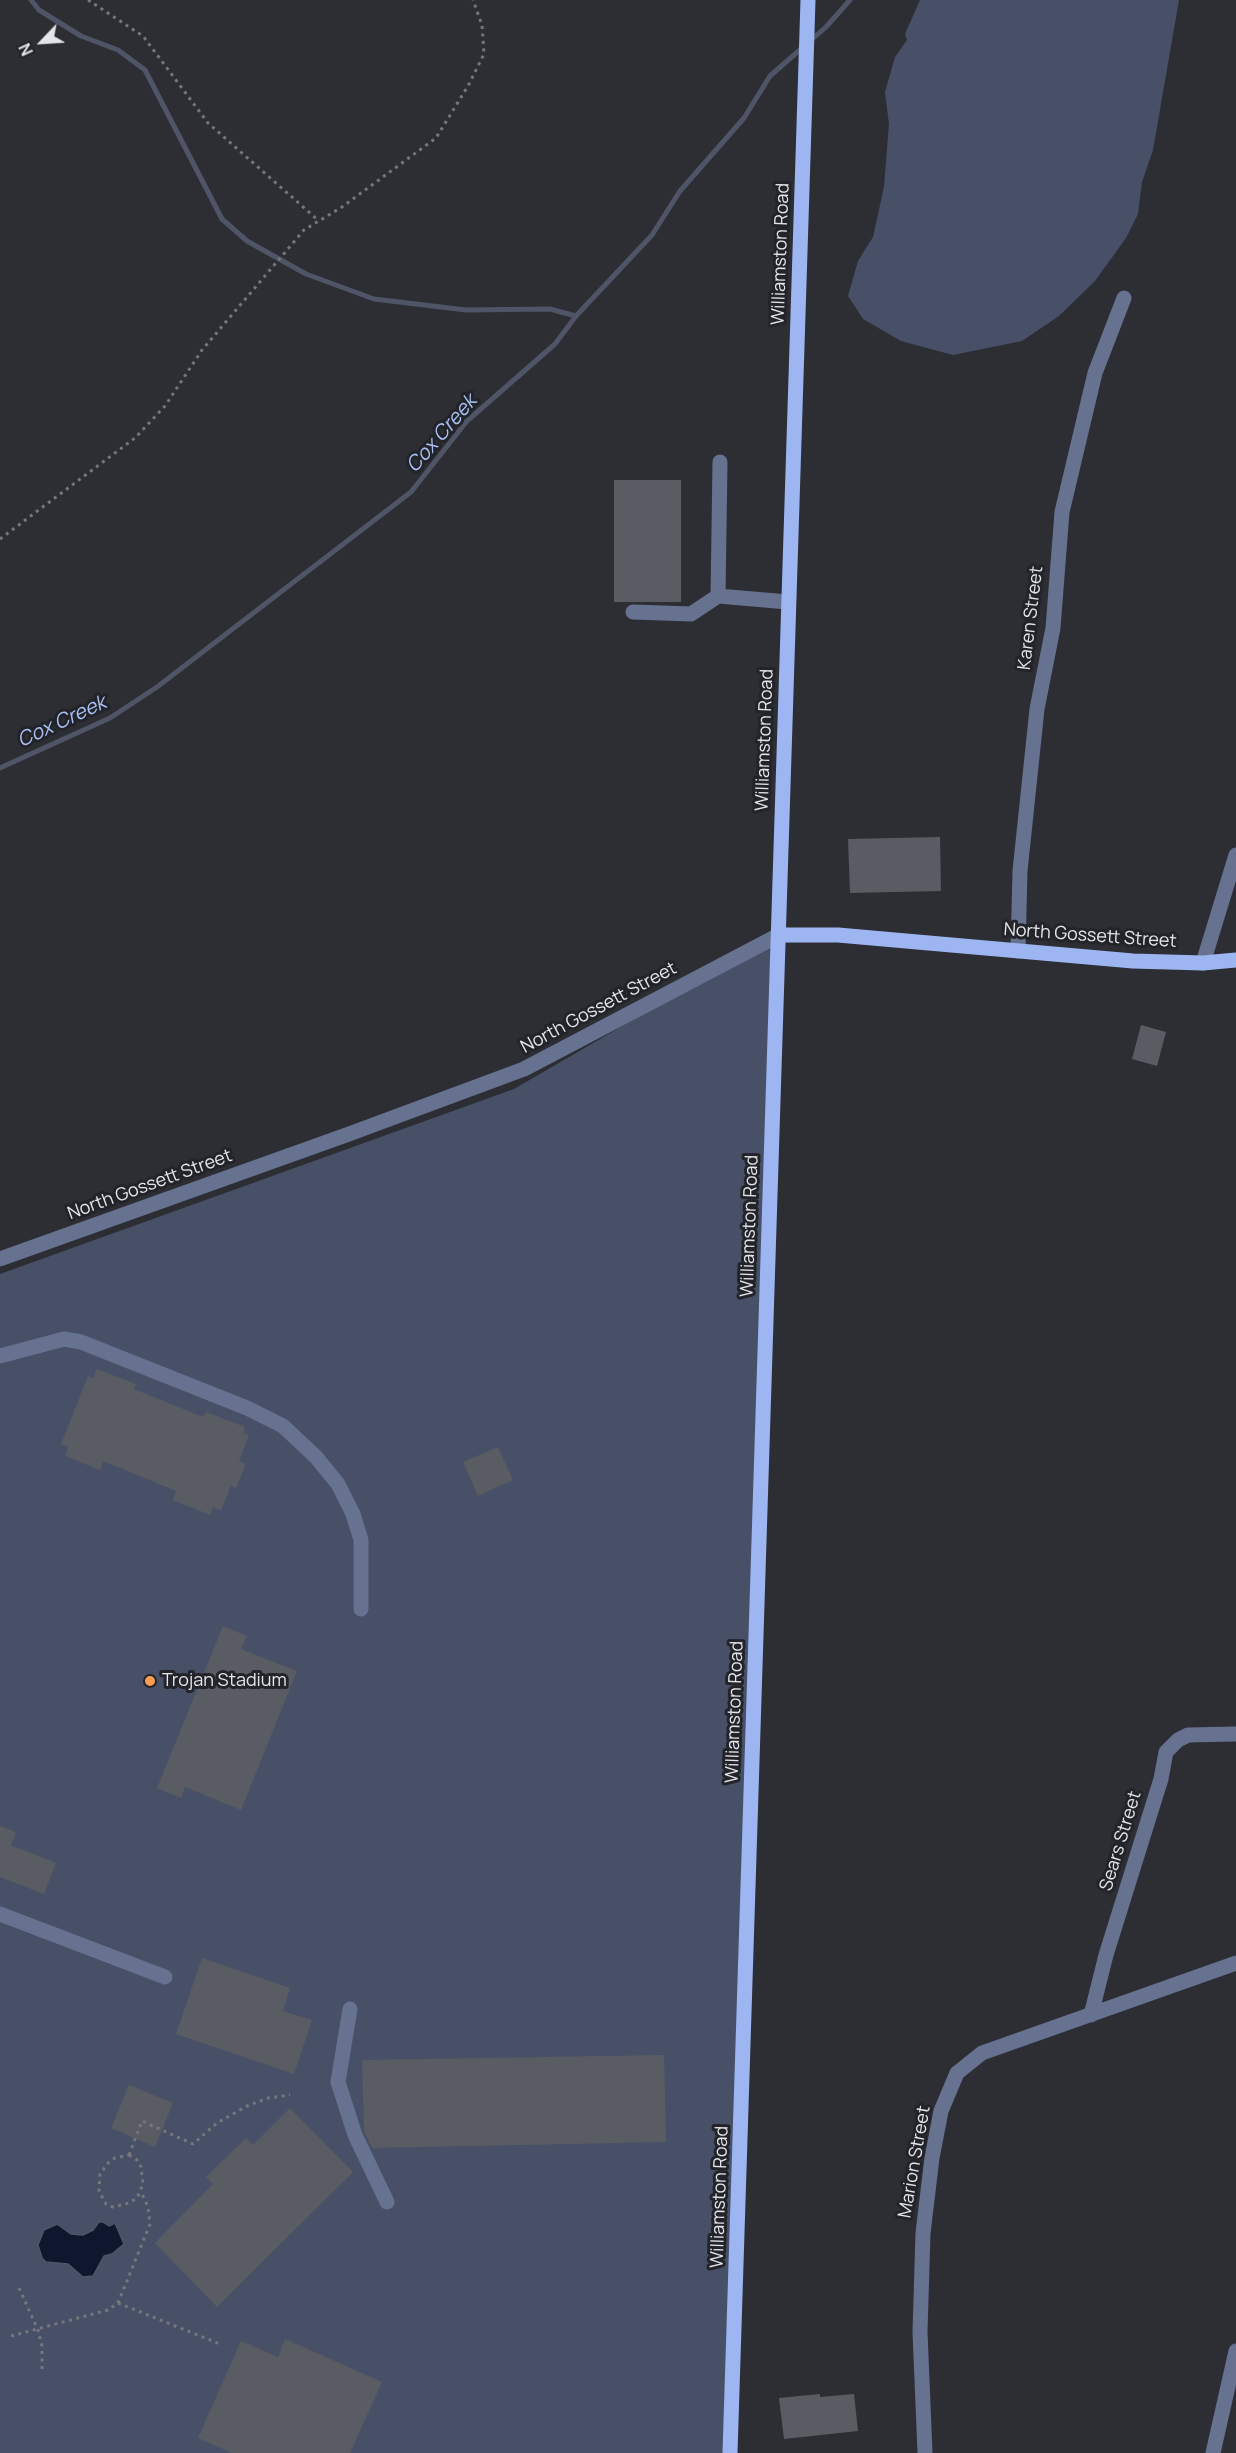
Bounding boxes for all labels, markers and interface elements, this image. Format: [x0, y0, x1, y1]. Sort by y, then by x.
north arrow [12, 12, 72, 72]
text: N [13, 40, 38, 59]
street label: Williamston Road [768, 182, 794, 326]
water label: Cox Creek [402, 390, 482, 478]
street label: Karen Street [1014, 565, 1048, 671]
street label: Williamston Road [752, 668, 778, 812]
water label: Cox Creek [14, 691, 110, 753]
street label: North Gossett Street [1003, 919, 1177, 953]
street label: North Gossett Street [517, 958, 681, 1058]
street label: North Gossett Street [65, 1145, 235, 1225]
street label: Williamston Road [737, 1154, 763, 1298]
street label: Williamston Road [722, 1640, 748, 1784]
place label: Trojan Stadium [162, 1670, 287, 1692]
marker: Trojan Stadium [143, 1674, 157, 1688]
street label: Sears Street [1096, 1788, 1146, 1894]
street label: Marion Street [894, 2104, 936, 2220]
street label: Williamston Road [707, 2125, 733, 2269]

